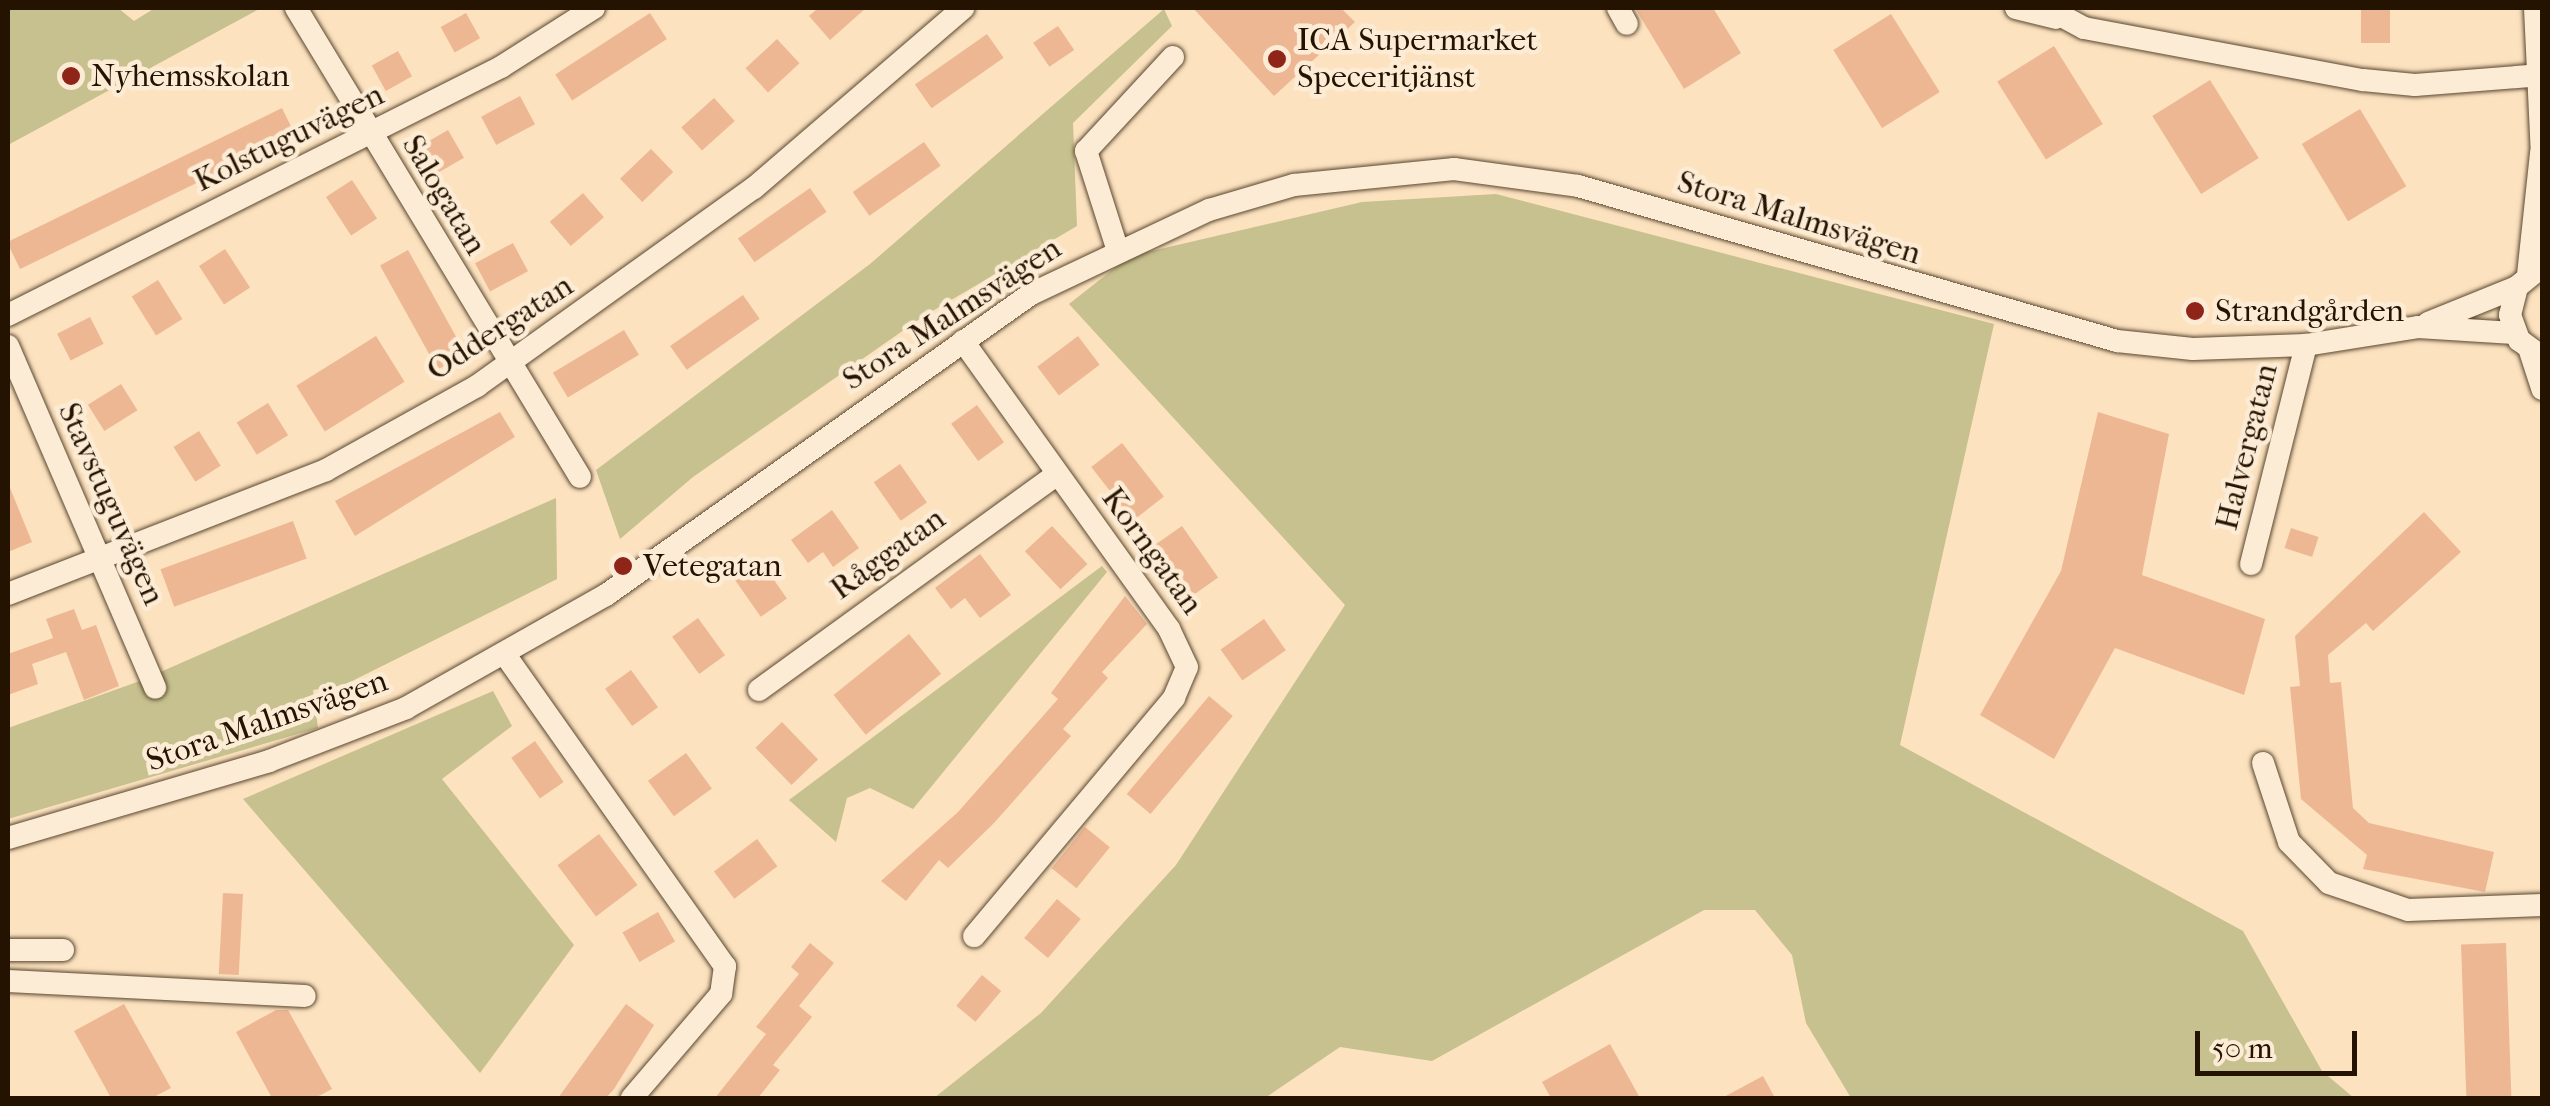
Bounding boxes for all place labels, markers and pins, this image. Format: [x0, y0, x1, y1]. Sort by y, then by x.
place label: ICA Supermarket Speceritjänst [1297, 22, 1538, 97]
marker: ICA Supermarket Speceritjänst [1266, 48, 1288, 70]
place label: Nyhemsskolan [91, 57, 290, 95]
marker: Nyhemsskolan [60, 65, 82, 87]
place label: Strandgården [2215, 292, 2404, 330]
marker: Strandgården [2184, 300, 2206, 322]
place label: Vetegatan [643, 547, 782, 585]
marker: Vetegatan [612, 555, 634, 577]

